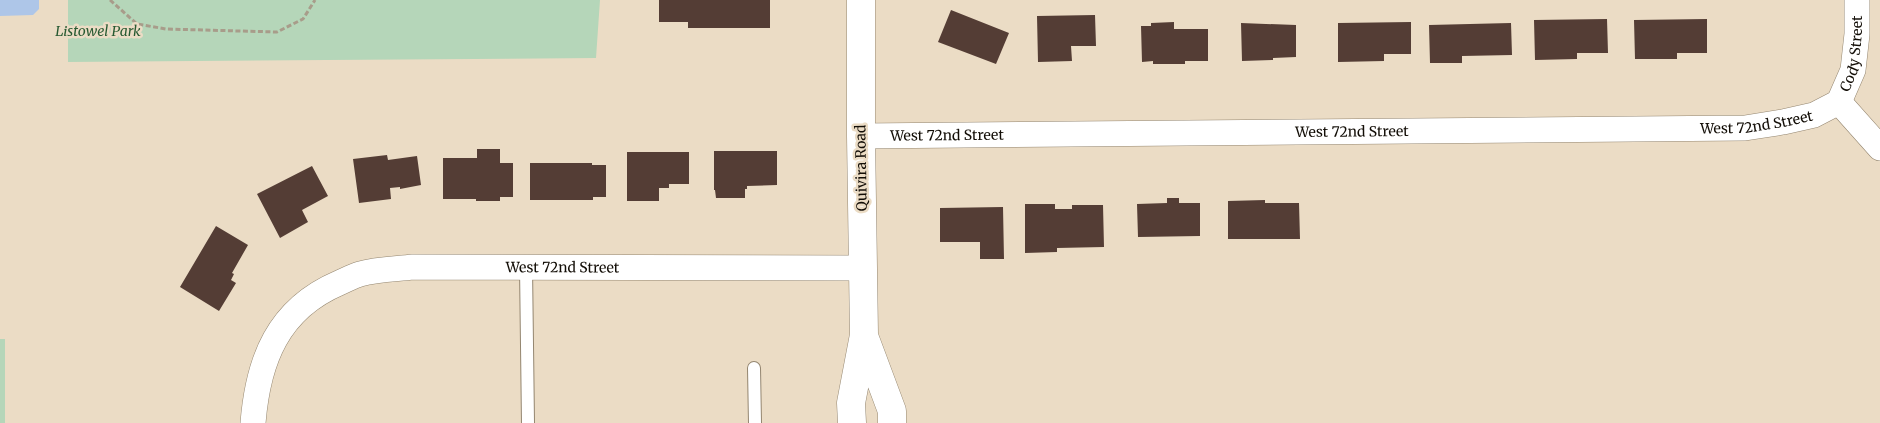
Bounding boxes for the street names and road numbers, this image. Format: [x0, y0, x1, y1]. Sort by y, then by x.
street label: Cody Street [1836, 15, 1866, 94]
street label: West 72nd Street [1699, 106, 1815, 137]
street label: West 72nd Street [1294, 122, 1409, 141]
street label: Quivira Road [851, 124, 871, 212]
street label: West 72nd Street [889, 126, 1004, 145]
street label: West 72nd Street [505, 258, 620, 276]

